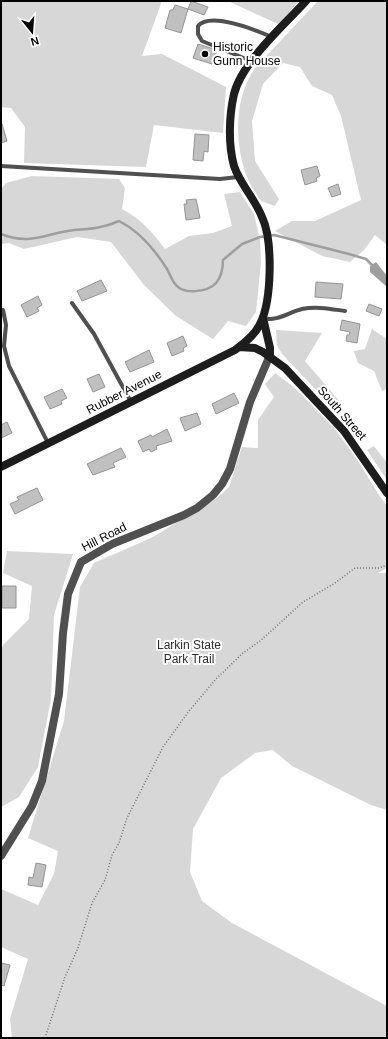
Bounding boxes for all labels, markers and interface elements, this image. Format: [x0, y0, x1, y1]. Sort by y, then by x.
north arrow [12, 12, 52, 52]
text: N [29, 35, 40, 48]
place label: Historic Gunn House [213, 40, 281, 68]
marker: Historic Gunn House [200, 49, 210, 59]
street label: Rubber Avenue [84, 367, 164, 417]
street label: South Street [315, 383, 370, 443]
street label: Hill Road [79, 520, 129, 554]
park label: Larkin State Park Trail [157, 638, 221, 666]

